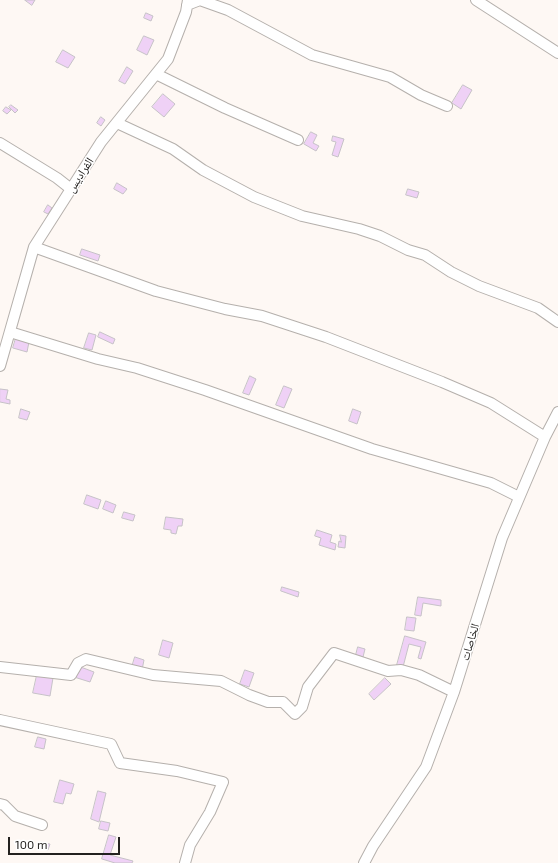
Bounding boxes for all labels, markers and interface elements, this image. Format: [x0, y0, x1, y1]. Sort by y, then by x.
street label: الفراديس [63, 155, 97, 195]
street label: الخاصات [458, 622, 482, 662]
scale bar [10, 829, 122, 855]
text: 100 m [15, 837, 47, 851]

